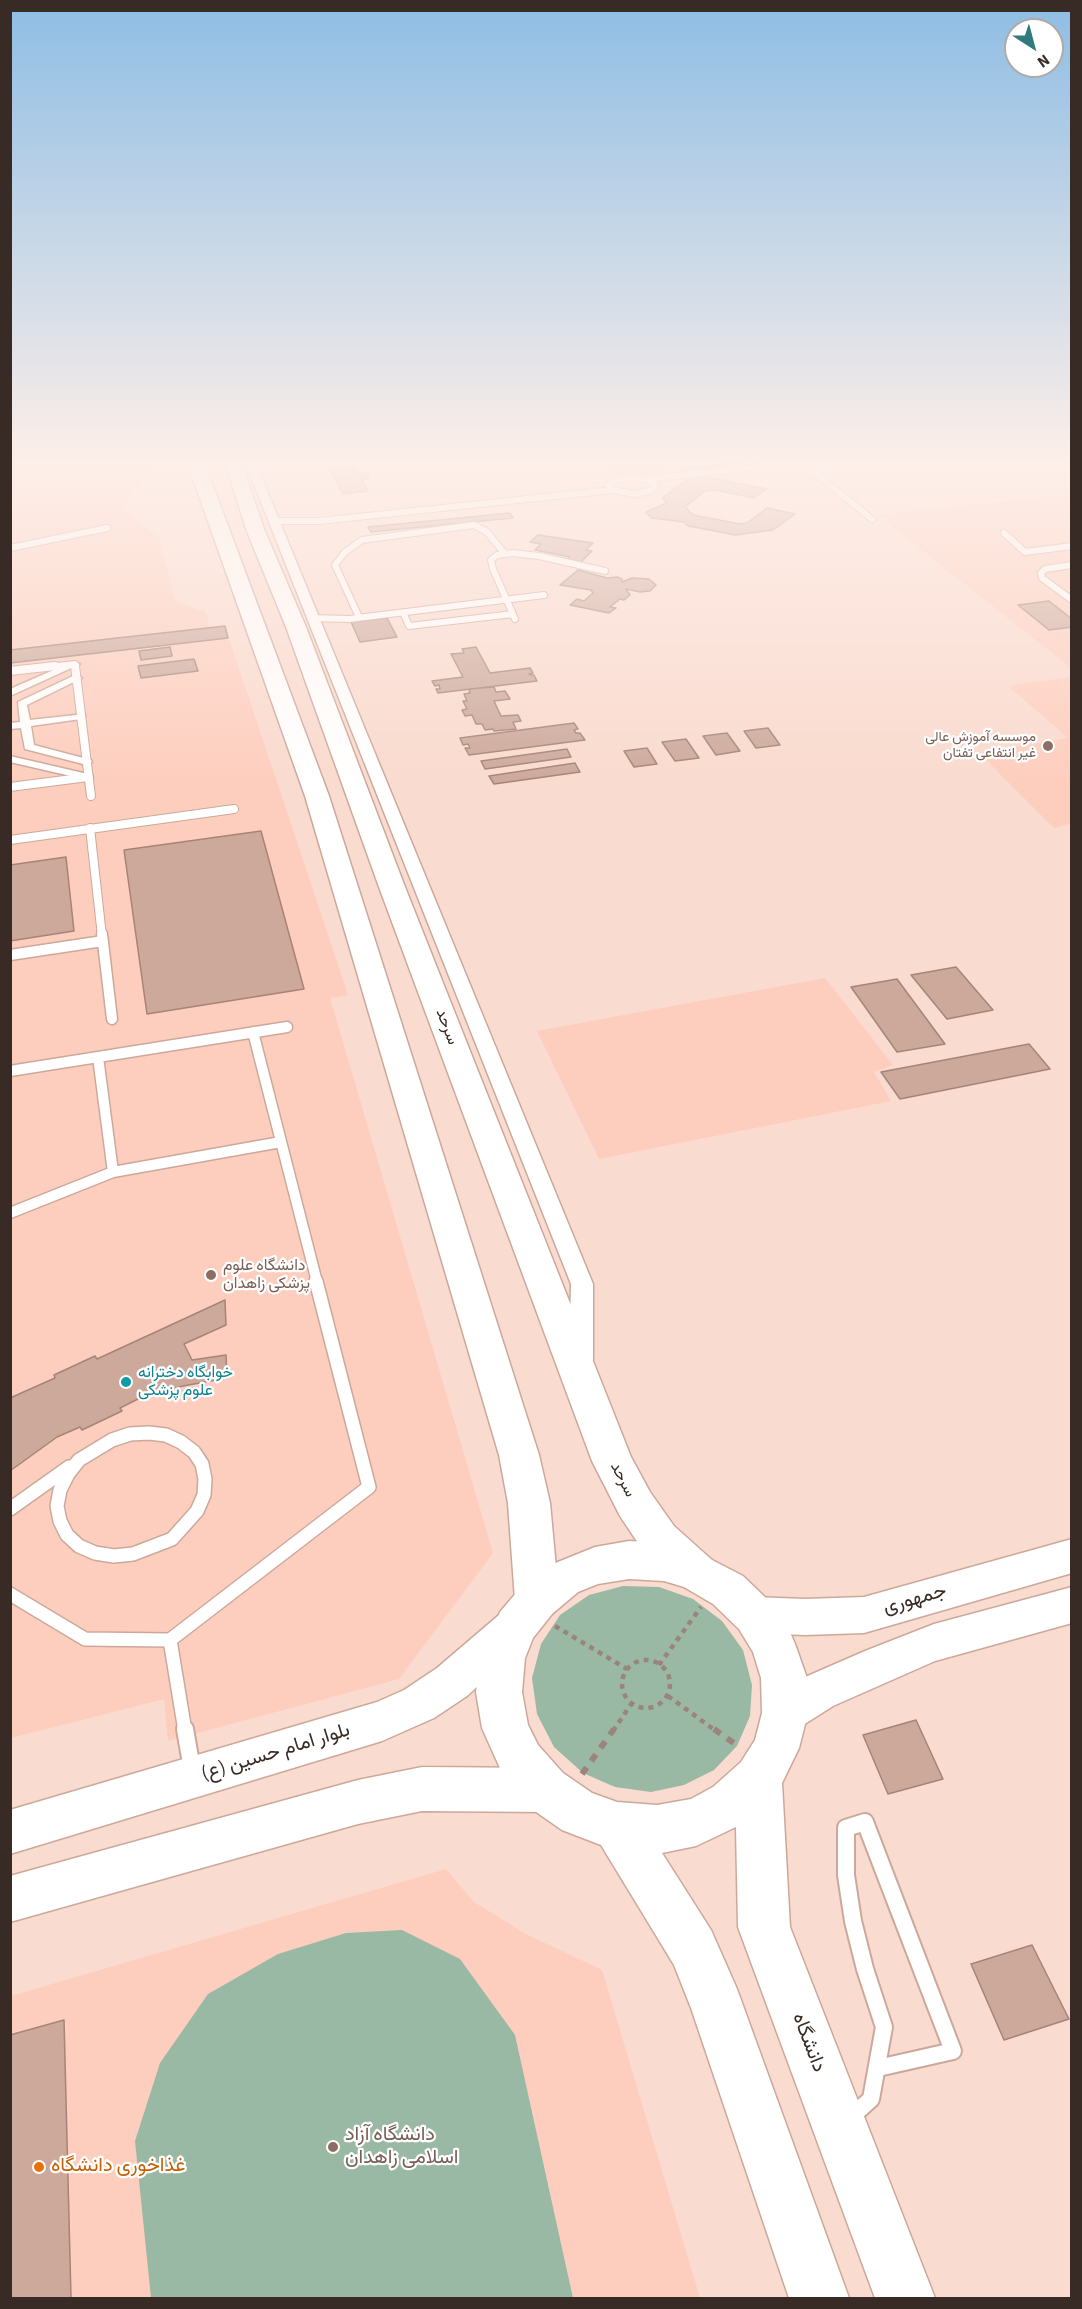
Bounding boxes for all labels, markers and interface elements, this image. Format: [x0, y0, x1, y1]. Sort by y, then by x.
north arrow [1004, 18, 1064, 78]
text: N [1033, 49, 1054, 73]
place label: موسسه آموزش عالی غیر انتفاعی تفتان [925, 730, 1036, 762]
marker: موسسه آموزش عالی غیر انتفاعی تفتان [1041, 739, 1055, 753]
street label: سرحد [430, 1006, 462, 1048]
place label: دانشگاه علوم پزشکی زاهدان [223, 1256, 310, 1294]
marker: دانشگاه علوم پزشکی زاهدان [204, 1268, 218, 1282]
place label: خوابگاه دخترانه علوم پزشکی [138, 1363, 233, 1401]
marker: خوابگاه دخترانه علوم پزشکی [119, 1375, 133, 1389]
street label: سرحد [605, 1459, 639, 1501]
street label: جمهوری [881, 1580, 949, 1620]
street label: بلوار امام حسین (ع) [199, 1719, 353, 1787]
street label: دانشگاه [786, 2010, 830, 2076]
place label: دانشگاه آزاد اسلامی زاهدان [345, 2124, 458, 2171]
marker: دانشگاه آزاد اسلامی زاهدان [326, 2140, 340, 2154]
place label: غذاخوری دانشگاه [51, 2155, 186, 2179]
marker: غذاخوری دانشگاه [32, 2160, 46, 2174]

